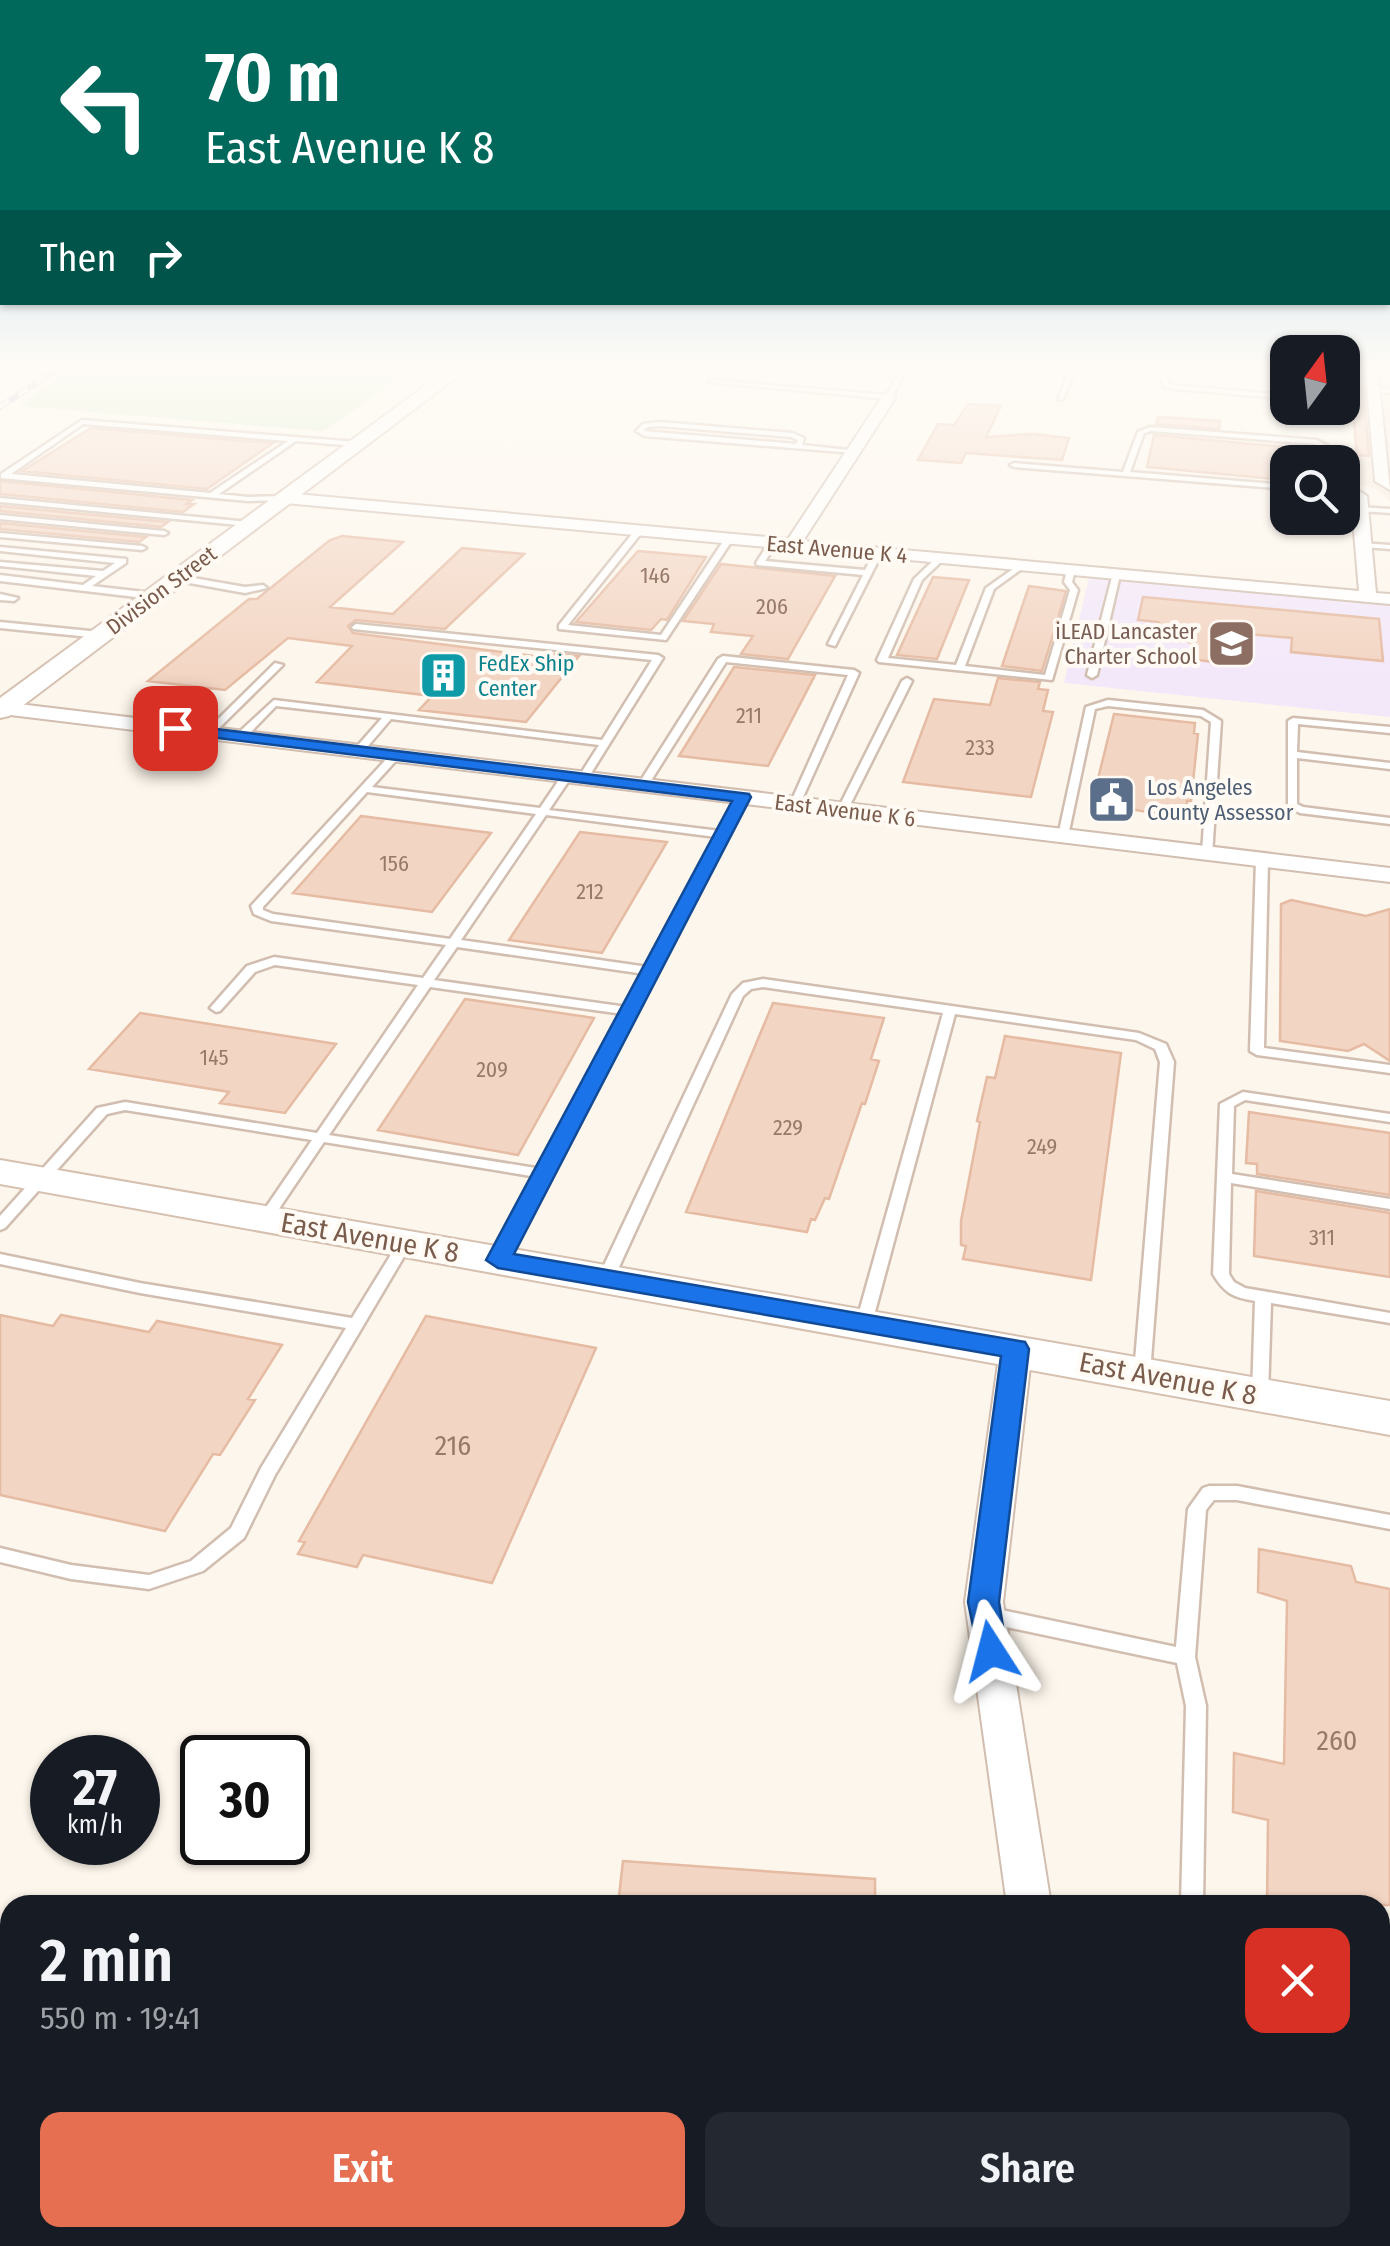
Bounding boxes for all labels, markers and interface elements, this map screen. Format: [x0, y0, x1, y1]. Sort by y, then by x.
text: 70 m [205, 36, 340, 120]
icon: left [40, 40, 170, 170]
text: East Avenue K 8 [205, 121, 495, 175]
icon: right [136, 230, 191, 285]
text: Then [40, 235, 116, 281]
north arrow [1270, 335, 1360, 425]
map controls [1270, 335, 1360, 535]
button: search [1270, 445, 1360, 535]
street label: East Avenue K 4 [765, 530, 909, 569]
street label: Division Street [101, 540, 222, 641]
house number: 146 [640, 562, 670, 589]
house number: 206 [756, 593, 788, 620]
place label: iLEAD Lancaster Charter School [1055, 618, 1197, 670]
school or university icon: iLEAD Lancaster Charter School [1206, 618, 1258, 670]
building icon: FedEx Ship Center [417, 650, 469, 702]
place label: FedEx Ship Center [478, 650, 574, 702]
pin [133, 686, 218, 771]
icon: arrive [148, 701, 203, 756]
house number: 211 [736, 702, 762, 729]
house number: 233 [965, 734, 995, 761]
public building icon: Los Angeles County Assessor [1086, 774, 1138, 826]
place label: Los Angeles County Assessor [1147, 774, 1294, 826]
street label: East Avenue K 6 [773, 788, 917, 833]
house number: 156 [379, 850, 409, 877]
house number: 212 [576, 878, 604, 905]
house number: 145 [199, 1044, 229, 1071]
house number: 209 [476, 1056, 508, 1083]
house number: 229 [773, 1114, 803, 1141]
house number: 249 [1027, 1133, 1057, 1160]
street label: East Avenue K 8 [278, 1206, 461, 1269]
house number: 311 [1309, 1224, 1335, 1251]
street label: East Avenue K 8 [1076, 1345, 1259, 1412]
house number: 216 [435, 1429, 471, 1462]
position arrow [939, 1599, 1043, 1703]
house number: 260 [1317, 1724, 1357, 1757]
speed limit sign: 30 [180, 1735, 310, 1865]
text: 27 [73, 1758, 117, 1818]
text: km/h [67, 1810, 123, 1840]
text: 2 min [40, 1925, 173, 1997]
button: close [1245, 1928, 1350, 2033]
text: 550 m · 19:41 [40, 1999, 201, 2037]
button: Exit [40, 2112, 685, 2227]
button: Share [705, 2112, 1350, 2227]

